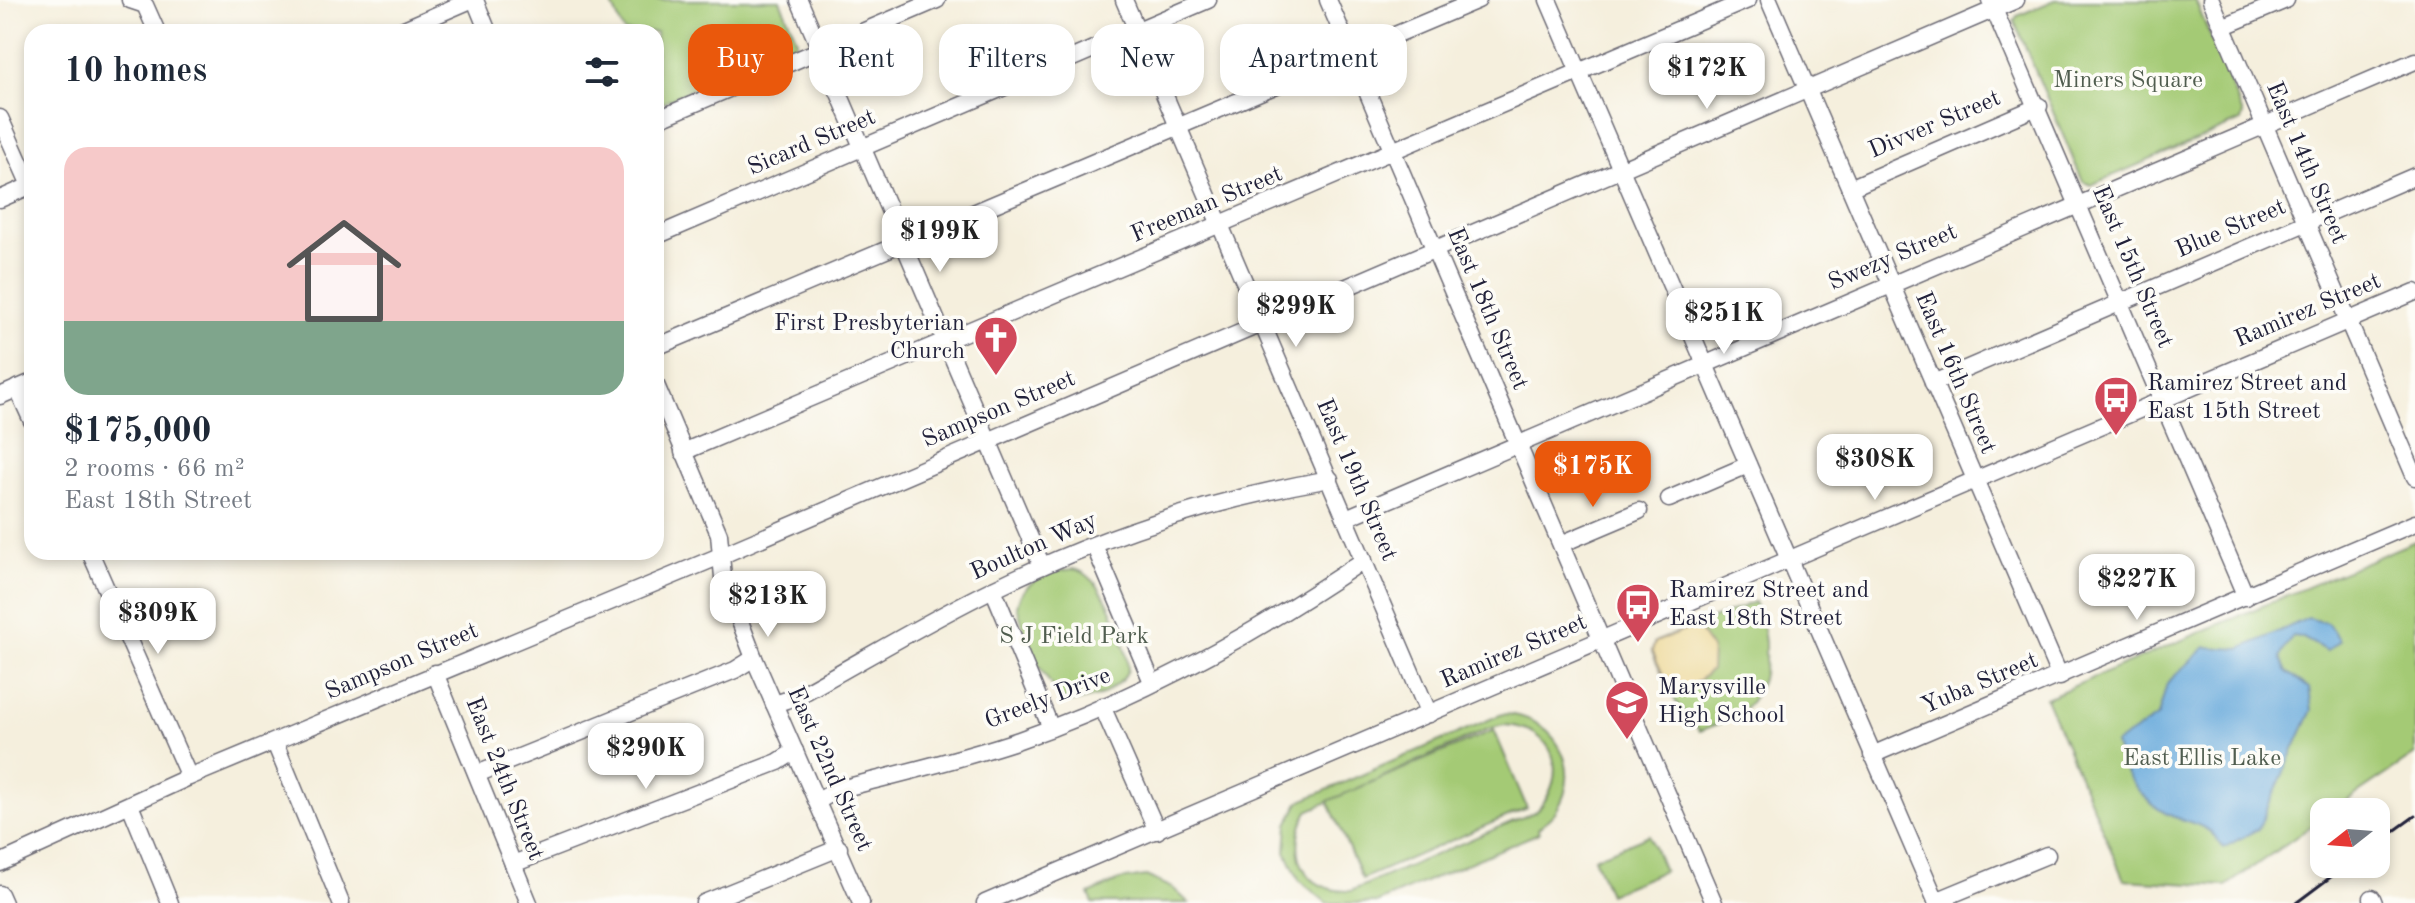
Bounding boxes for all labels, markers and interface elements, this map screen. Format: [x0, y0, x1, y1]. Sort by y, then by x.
chip: Buy [688, 24, 793, 96]
chip: Rent [809, 24, 923, 96]
chip: Filters [939, 24, 1075, 96]
chip: New [1091, 24, 1204, 96]
chip: Apartment [1220, 24, 1407, 96]
pin: $172K [1651, 43, 1763, 111]
icon: filters [580, 50, 624, 94]
text: 10 homes [64, 55, 207, 89]
text: $172K [1667, 56, 1747, 82]
park label: Miners Square [2053, 69, 2203, 93]
street label: East 14th Street [2261, 78, 2351, 248]
street label: Divver Street [1866, 86, 2004, 164]
street label: Sicard Street [745, 105, 879, 181]
street label: Freeman Street [1128, 162, 1286, 248]
street label: East 15th Street [2087, 182, 2177, 352]
street label: Blue Street [2172, 195, 2290, 263]
icon: home [272, 199, 416, 343]
pin: $199K [884, 206, 996, 274]
text: $199K [900, 219, 980, 245]
street label: Swezy Street [1825, 220, 1961, 296]
street label: East 18th Street [1442, 224, 1532, 394]
street label: Ramirez Street [2231, 269, 2385, 353]
pin: $299K [1240, 281, 1352, 349]
pin: $251K [1668, 288, 1780, 356]
street label: East 16th Street [1910, 288, 2000, 458]
text: $299K [1256, 294, 1336, 320]
text: $251K [1684, 301, 1764, 327]
place label: First Presbyterian Church [774, 312, 965, 364]
church icon: First Presbyterian Church [972, 314, 1020, 377]
street label: Sampson Street [919, 367, 1079, 453]
place label: Ramirez Street and East 15th Street [2147, 372, 2347, 424]
bus stop icon: Ramirez Street and East 15th Street [2092, 374, 2140, 437]
street label: East 19th Street [1311, 395, 1401, 565]
text: $175,000 [64, 415, 212, 449]
pin: $308K [1819, 434, 1931, 502]
pin: $175K [1537, 441, 1649, 509]
text: $308K [1835, 447, 1915, 473]
text: $175K [1553, 454, 1633, 480]
text: 2 rooms · 66 m² [64, 456, 245, 482]
text: East 18th Street [64, 488, 252, 514]
street label: Boulton Way [967, 508, 1101, 586]
pin: $227K [2081, 554, 2193, 622]
text: $227K [2097, 567, 2177, 593]
pin: $213K [712, 571, 824, 639]
place label: Ramirez Street and East 18th Street [1669, 579, 1869, 631]
bus stop icon: Ramirez Street and East 18th Street [1614, 581, 1662, 644]
text: $213K [728, 584, 808, 610]
pin: $309K [102, 588, 214, 656]
text: $309K [118, 601, 198, 627]
street label: Ramirez Street [1437, 610, 1591, 694]
street label: Sampson Street [322, 619, 482, 705]
park label: S J Field Park [999, 625, 1149, 649]
street label: Yuba Street [1918, 649, 2042, 719]
street label: Greely Drive [982, 664, 1114, 734]
place label: Marysville High School [1658, 676, 1785, 728]
school or university icon: Marysville High School [1603, 678, 1651, 741]
street label: East 22nd Street [782, 683, 876, 855]
street label: East 24th Street [460, 694, 548, 864]
pin: $290K [590, 723, 702, 791]
text: $290K [606, 736, 686, 762]
park label: East Ellis Lake [2123, 747, 2281, 771]
north arrow [2310, 798, 2390, 878]
map controls [2310, 798, 2390, 878]

